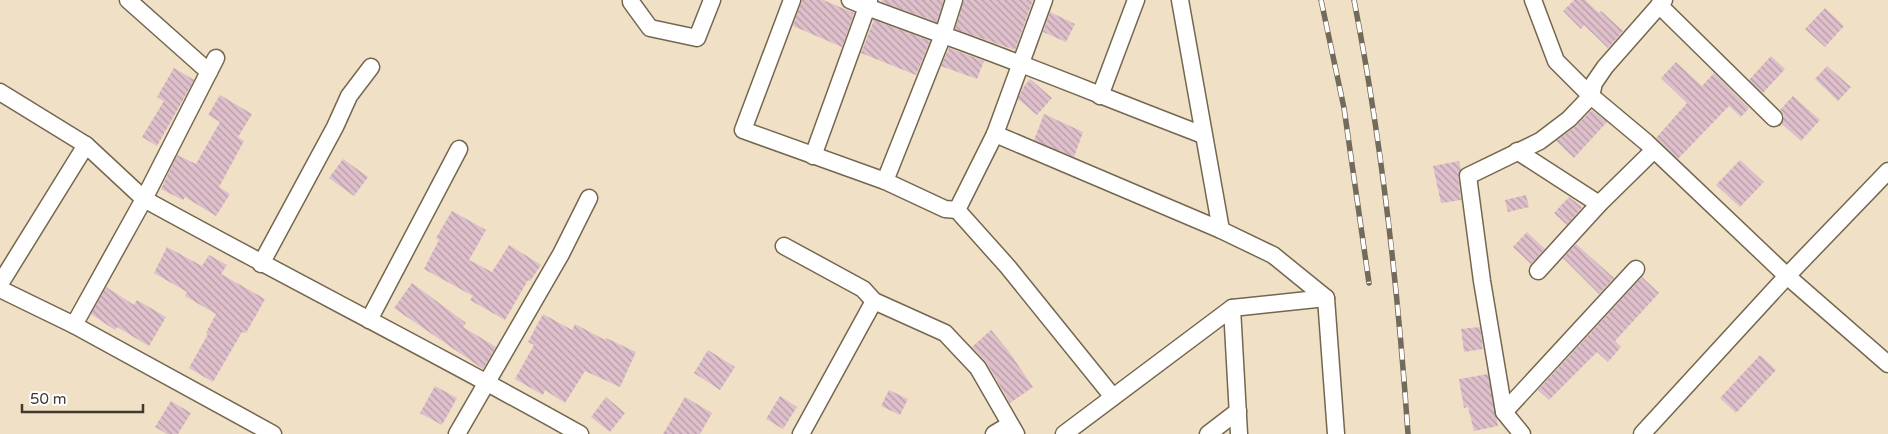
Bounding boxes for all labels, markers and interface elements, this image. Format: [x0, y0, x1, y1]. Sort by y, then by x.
scale bar [22, 382, 144, 414]
text: 50 m [30, 390, 67, 408]

